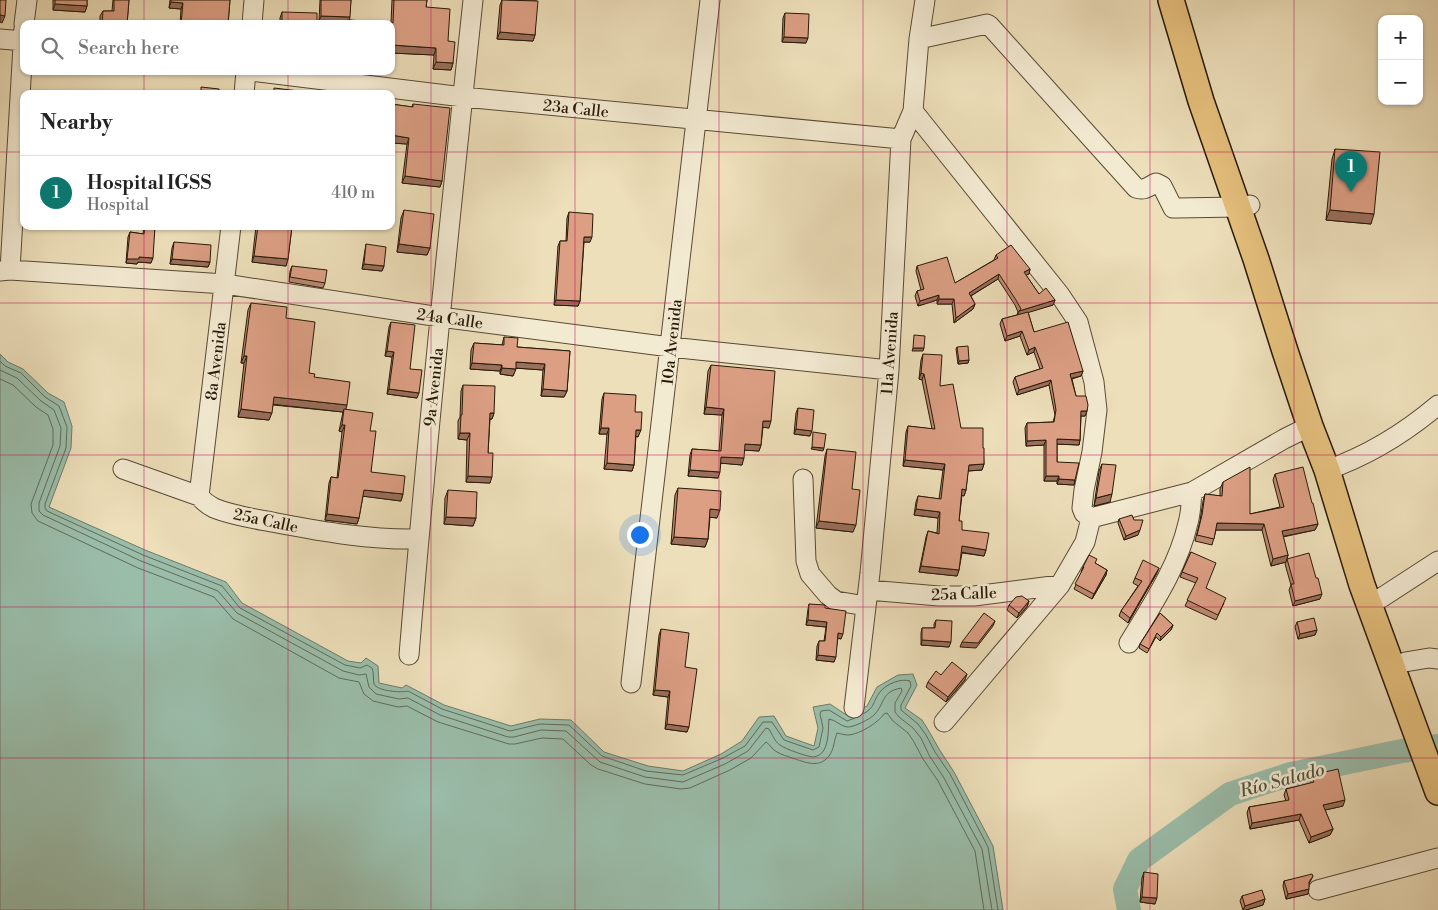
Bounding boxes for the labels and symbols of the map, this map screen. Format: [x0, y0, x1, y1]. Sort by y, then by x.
street label: 23a Calle [542, 96, 610, 122]
pin: 1 [1335, 151, 1367, 192]
street label: 10a Avenida [658, 297, 687, 386]
street label: 24a Calle [415, 304, 484, 334]
street label: 11a Avenida [877, 310, 903, 396]
street label: 8a Avenida [201, 320, 231, 402]
street label: 9a Avenida [420, 346, 448, 427]
street label: 25a Calle [231, 504, 300, 538]
your location [627, 522, 653, 548]
street label: 25a Calle [931, 583, 997, 605]
water label: Río Salado [1236, 758, 1327, 803]

